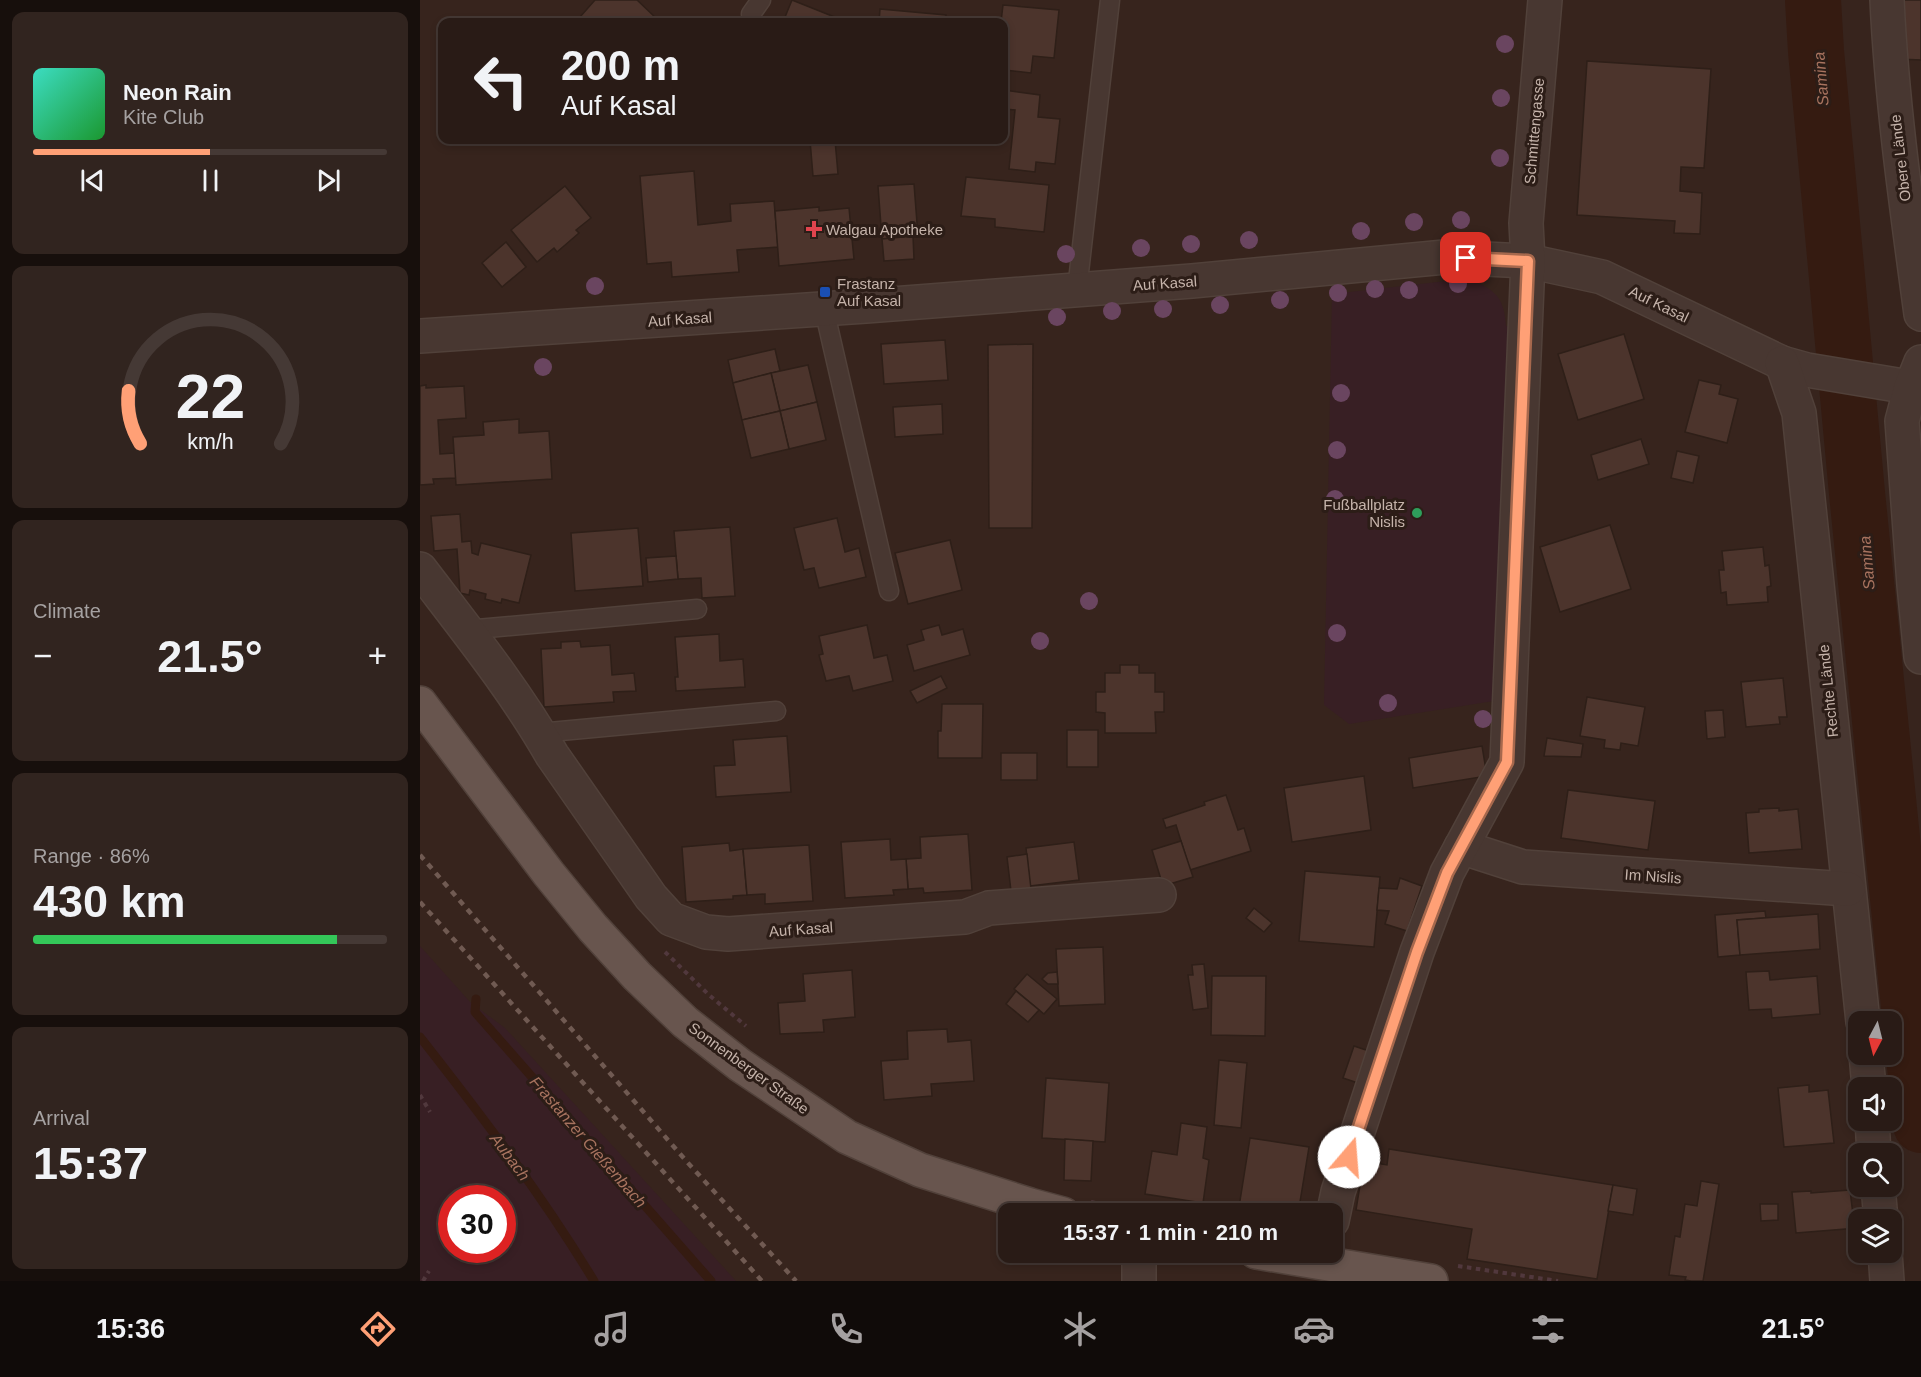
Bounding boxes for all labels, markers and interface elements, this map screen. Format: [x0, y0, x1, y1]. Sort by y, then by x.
icon: left [462, 42, 540, 120]
text: 200 m [561, 42, 680, 89]
water label: Samina [1810, 51, 1832, 107]
street label: Schmittengasse [1521, 77, 1547, 185]
text: Neon Rain [123, 80, 232, 105]
text: Auf Kasal [561, 91, 677, 121]
text: Kite Club [123, 106, 204, 128]
street label: Obere Lände [1886, 114, 1914, 202]
icon: previous [76, 164, 109, 197]
icon: pause [194, 164, 227, 197]
icon: next [312, 164, 345, 197]
place label: Walgau Apotheke [826, 221, 943, 238]
marker: Walgau Apotheke [807, 222, 821, 236]
pin [1440, 232, 1491, 283]
icon: arrive [1449, 241, 1482, 274]
street label: Auf Kasal [1132, 272, 1198, 294]
place label: Frastanz Auf Kasal [837, 275, 901, 309]
street label: Auf Kasal [1626, 282, 1692, 326]
marker: Frastanz Auf Kasal [818, 285, 832, 299]
street label: Auf Kasal [647, 308, 713, 330]
text: 22 [175, 362, 245, 431]
text: km/h [187, 430, 233, 454]
place label: Fußballplatz Nislis [1323, 496, 1405, 530]
marker: Fußballplatz Nislis [1410, 506, 1424, 520]
water label: Samina [1856, 535, 1878, 591]
text: Climate [33, 600, 101, 622]
text: 21.5° [157, 631, 263, 682]
text: − [33, 637, 52, 674]
text: + [368, 637, 387, 674]
street label: Rechte Lände [1815, 644, 1841, 738]
text: Range · 86% [33, 845, 150, 867]
street label: Im Nislis [1624, 866, 1682, 886]
text: 430 km [33, 876, 186, 927]
street label: Auf Kasal [768, 918, 834, 940]
north arrow [1848, 1011, 1902, 1065]
map controls [1848, 1011, 1902, 1263]
street label: Sonnenberger Straße [686, 1019, 812, 1117]
water label: Frastanzer Gießenbach [526, 1073, 650, 1211]
button: sound [1848, 1077, 1902, 1131]
text: Arrival [33, 1107, 90, 1129]
position arrow [1317, 1125, 1381, 1189]
water label: Aubach [486, 1129, 533, 1184]
text: 15:37 [33, 1138, 148, 1189]
button: search [1848, 1143, 1902, 1197]
speed limit sign: 30 [438, 1185, 516, 1263]
button: layers [1848, 1209, 1902, 1263]
text: 15:37 · 1 min · 210 m [1063, 1220, 1278, 1245]
icon: directions [357, 1308, 399, 1350]
icon: music [591, 1308, 633, 1350]
icon: phone [825, 1308, 867, 1350]
icon: climate [1059, 1308, 1101, 1350]
icon: car [1293, 1308, 1335, 1350]
icon: filters [1527, 1308, 1569, 1350]
text: 15:36 [96, 1314, 165, 1344]
text: 21.5° [1762, 1314, 1825, 1344]

